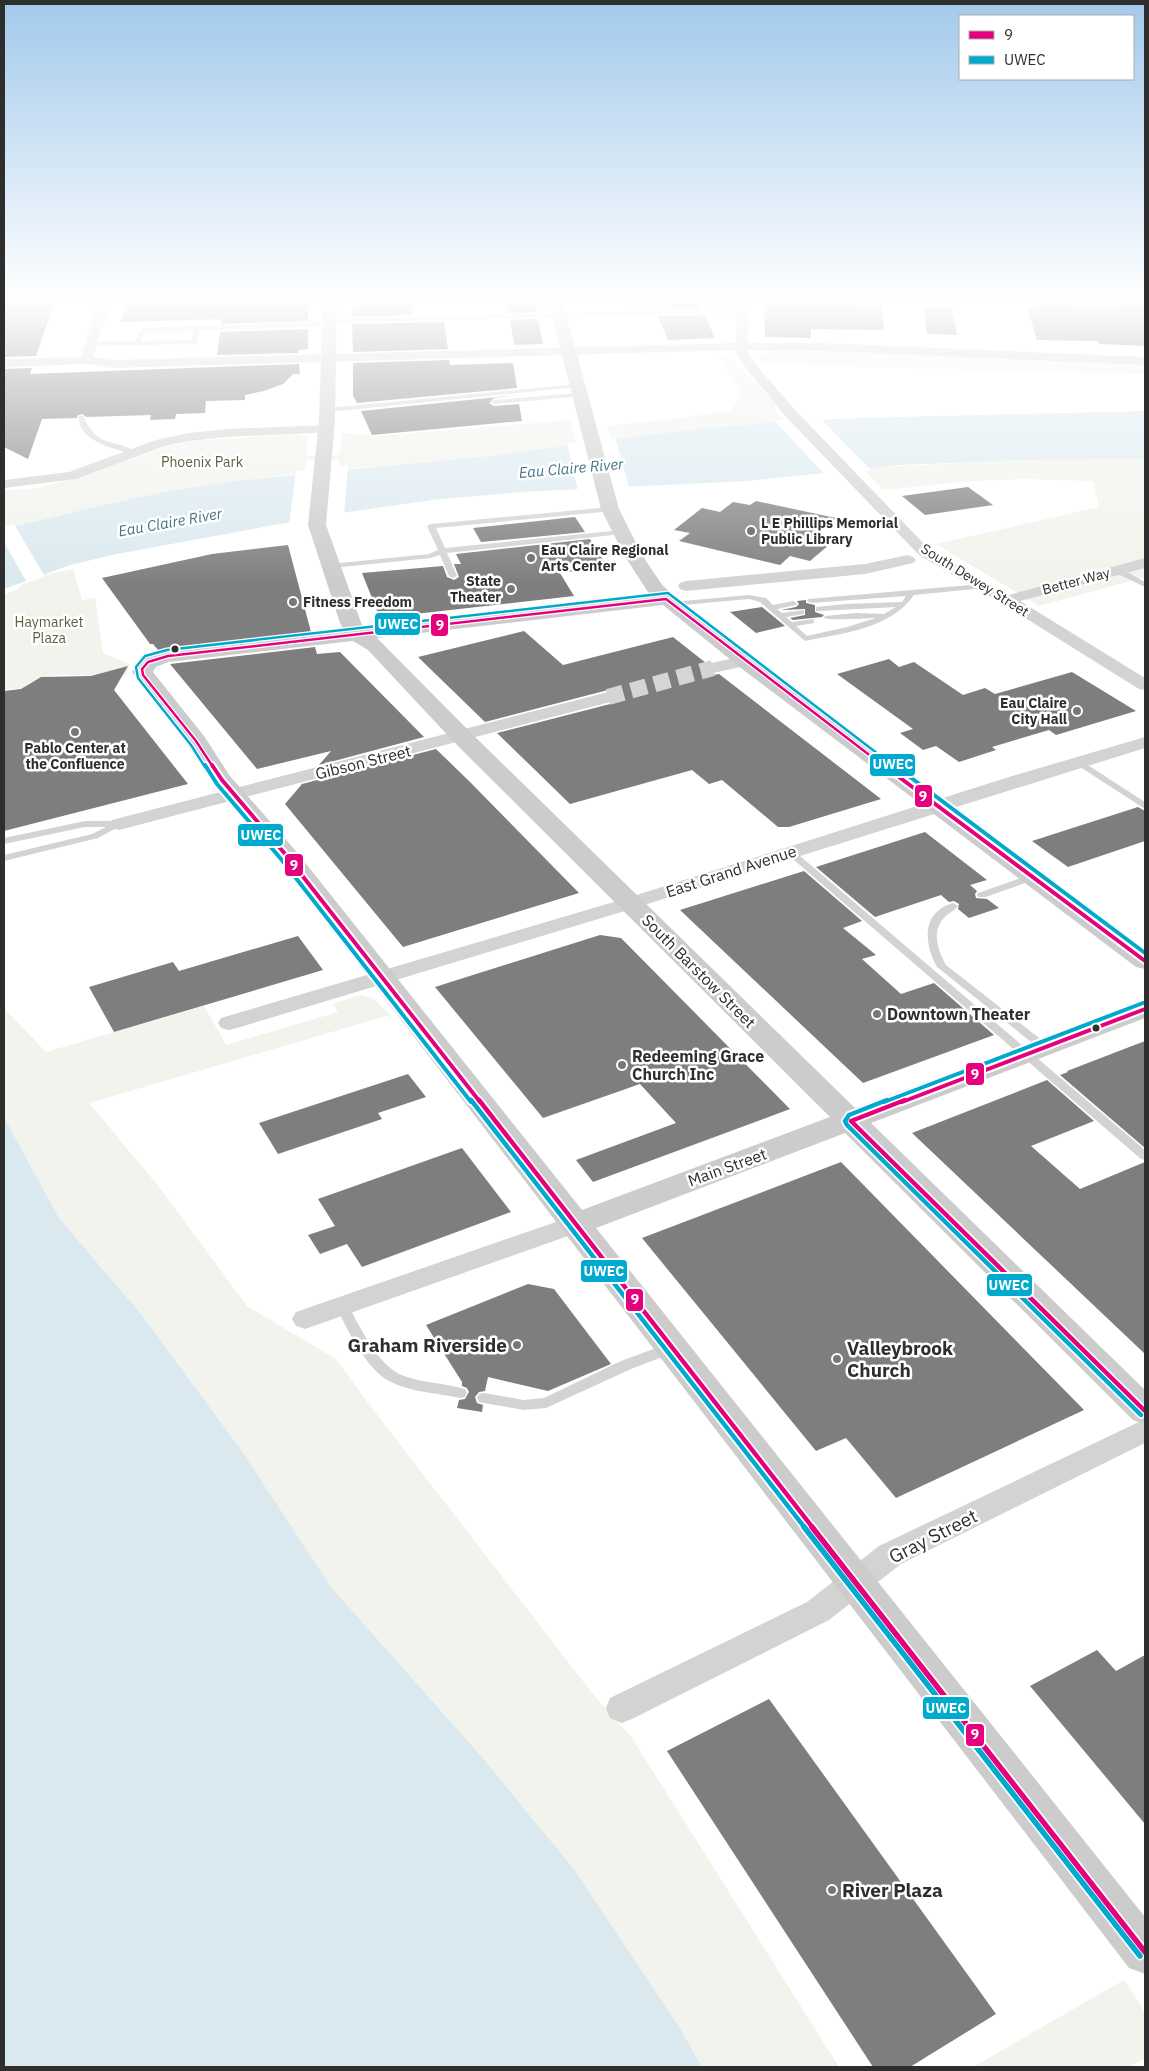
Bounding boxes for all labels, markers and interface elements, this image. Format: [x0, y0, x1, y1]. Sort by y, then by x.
legend [959, 15, 1134, 80]
text: 9 [1004, 25, 1013, 44]
text: UWEC [1004, 50, 1046, 69]
park label: Phoenix Park [161, 453, 244, 471]
water label: Eau Claire River [518, 454, 625, 482]
water label: Eau Claire River [117, 503, 224, 540]
place label: L E Phillips Memorial Public Library [761, 514, 898, 548]
marker: L E Phillips Memorial Public Library [745, 525, 757, 537]
street label: South Dewey Street [918, 539, 1032, 621]
place label: Eau Claire Regional Arts Center [541, 541, 668, 575]
marker: Eau Claire Regional Arts Center [525, 552, 537, 564]
street label: Better Way [1040, 563, 1112, 599]
place label: State Theater [450, 572, 501, 606]
marker: State Theater [505, 583, 517, 595]
place label: Fitness Freedom [303, 593, 412, 611]
marker: Fitness Freedom [287, 596, 299, 608]
line badge: UWEC [374, 612, 421, 636]
park label: Haymarket Plaza [15, 613, 84, 647]
line badge: 9 [430, 613, 449, 637]
text: UWEC [378, 615, 418, 633]
text: 9 [436, 616, 444, 634]
unlabelled marker [170, 644, 180, 654]
place label: Eau Claire City Hall [1000, 694, 1067, 728]
marker: Eau Claire City Hall [1071, 705, 1083, 717]
marker: Pablo Center at the Confluence [69, 726, 81, 738]
place label: Pablo Center at the Confluence [24, 739, 126, 773]
street label: Gibson Street [313, 740, 413, 784]
line badge: UWEC [869, 753, 916, 777]
text: UWEC [873, 755, 913, 773]
line badge: 9 [914, 784, 933, 808]
text: 9 [919, 787, 927, 805]
line badge: UWEC [237, 823, 284, 847]
text: UWEC [241, 826, 281, 844]
street label: East Grand Avenue [663, 840, 799, 902]
line badge: 9 [284, 853, 304, 877]
text: 9 [290, 856, 298, 874]
street label: South Barstow Street [638, 910, 760, 1032]
place label: Downtown Theater [887, 1004, 1031, 1024]
marker: Downtown Theater [871, 1008, 883, 1020]
unlabelled marker [1091, 1023, 1101, 1033]
place label: Redeeming Grace Church Inc [632, 1046, 764, 1084]
marker: Redeeming Grace Church Inc [616, 1059, 628, 1071]
line badge: 9 [965, 1062, 985, 1086]
text: 9 [971, 1065, 979, 1083]
street label: Main Street [685, 1144, 769, 1190]
line badge: UWEC [580, 1259, 628, 1283]
text: UWEC [584, 1262, 624, 1280]
line badge: UWEC [986, 1273, 1033, 1297]
text: UWEC [989, 1276, 1029, 1294]
line badge: 9 [625, 1288, 644, 1312]
text: 9 [631, 1290, 639, 1308]
place label: Graham Riverside [348, 1333, 507, 1357]
place label: Valleybrook Church [847, 1336, 953, 1382]
marker: Graham Riverside [511, 1339, 523, 1351]
marker: Valleybrook Church [831, 1353, 843, 1365]
street label: Gray Street [885, 1503, 981, 1569]
line badge: UWEC [922, 1696, 970, 1720]
text: UWEC [926, 1699, 966, 1717]
line badge: 9 [965, 1723, 985, 1747]
text: 9 [971, 1725, 979, 1743]
place label: River Plaza [842, 1878, 943, 1902]
marker: River Plaza [826, 1884, 838, 1896]

